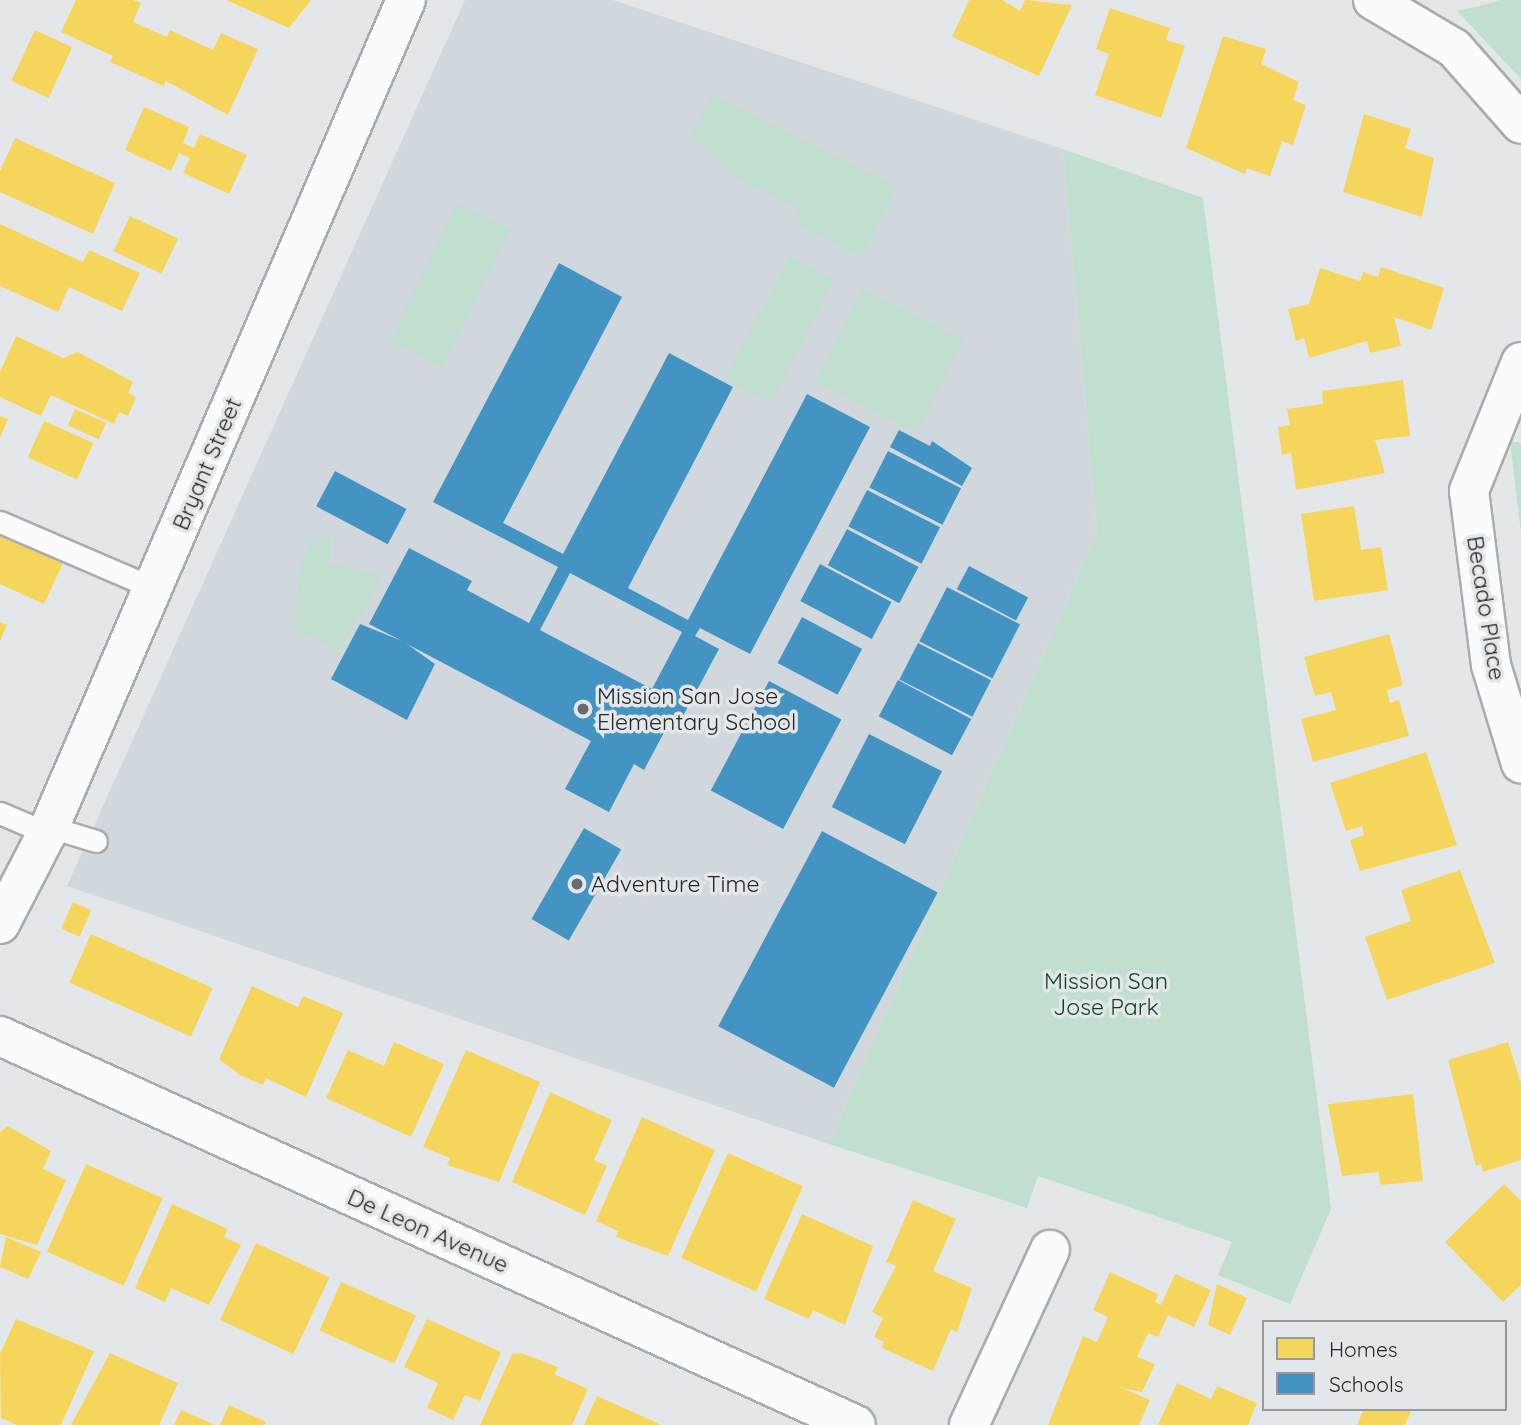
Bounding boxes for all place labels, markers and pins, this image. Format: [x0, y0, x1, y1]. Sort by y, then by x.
place label: Mission San Jose Elementary School [597, 682, 796, 736]
marker: Mission San Jose Elementary School [575, 701, 591, 717]
place label: Adventure Time [591, 870, 759, 898]
marker: Adventure Time [569, 876, 585, 892]

